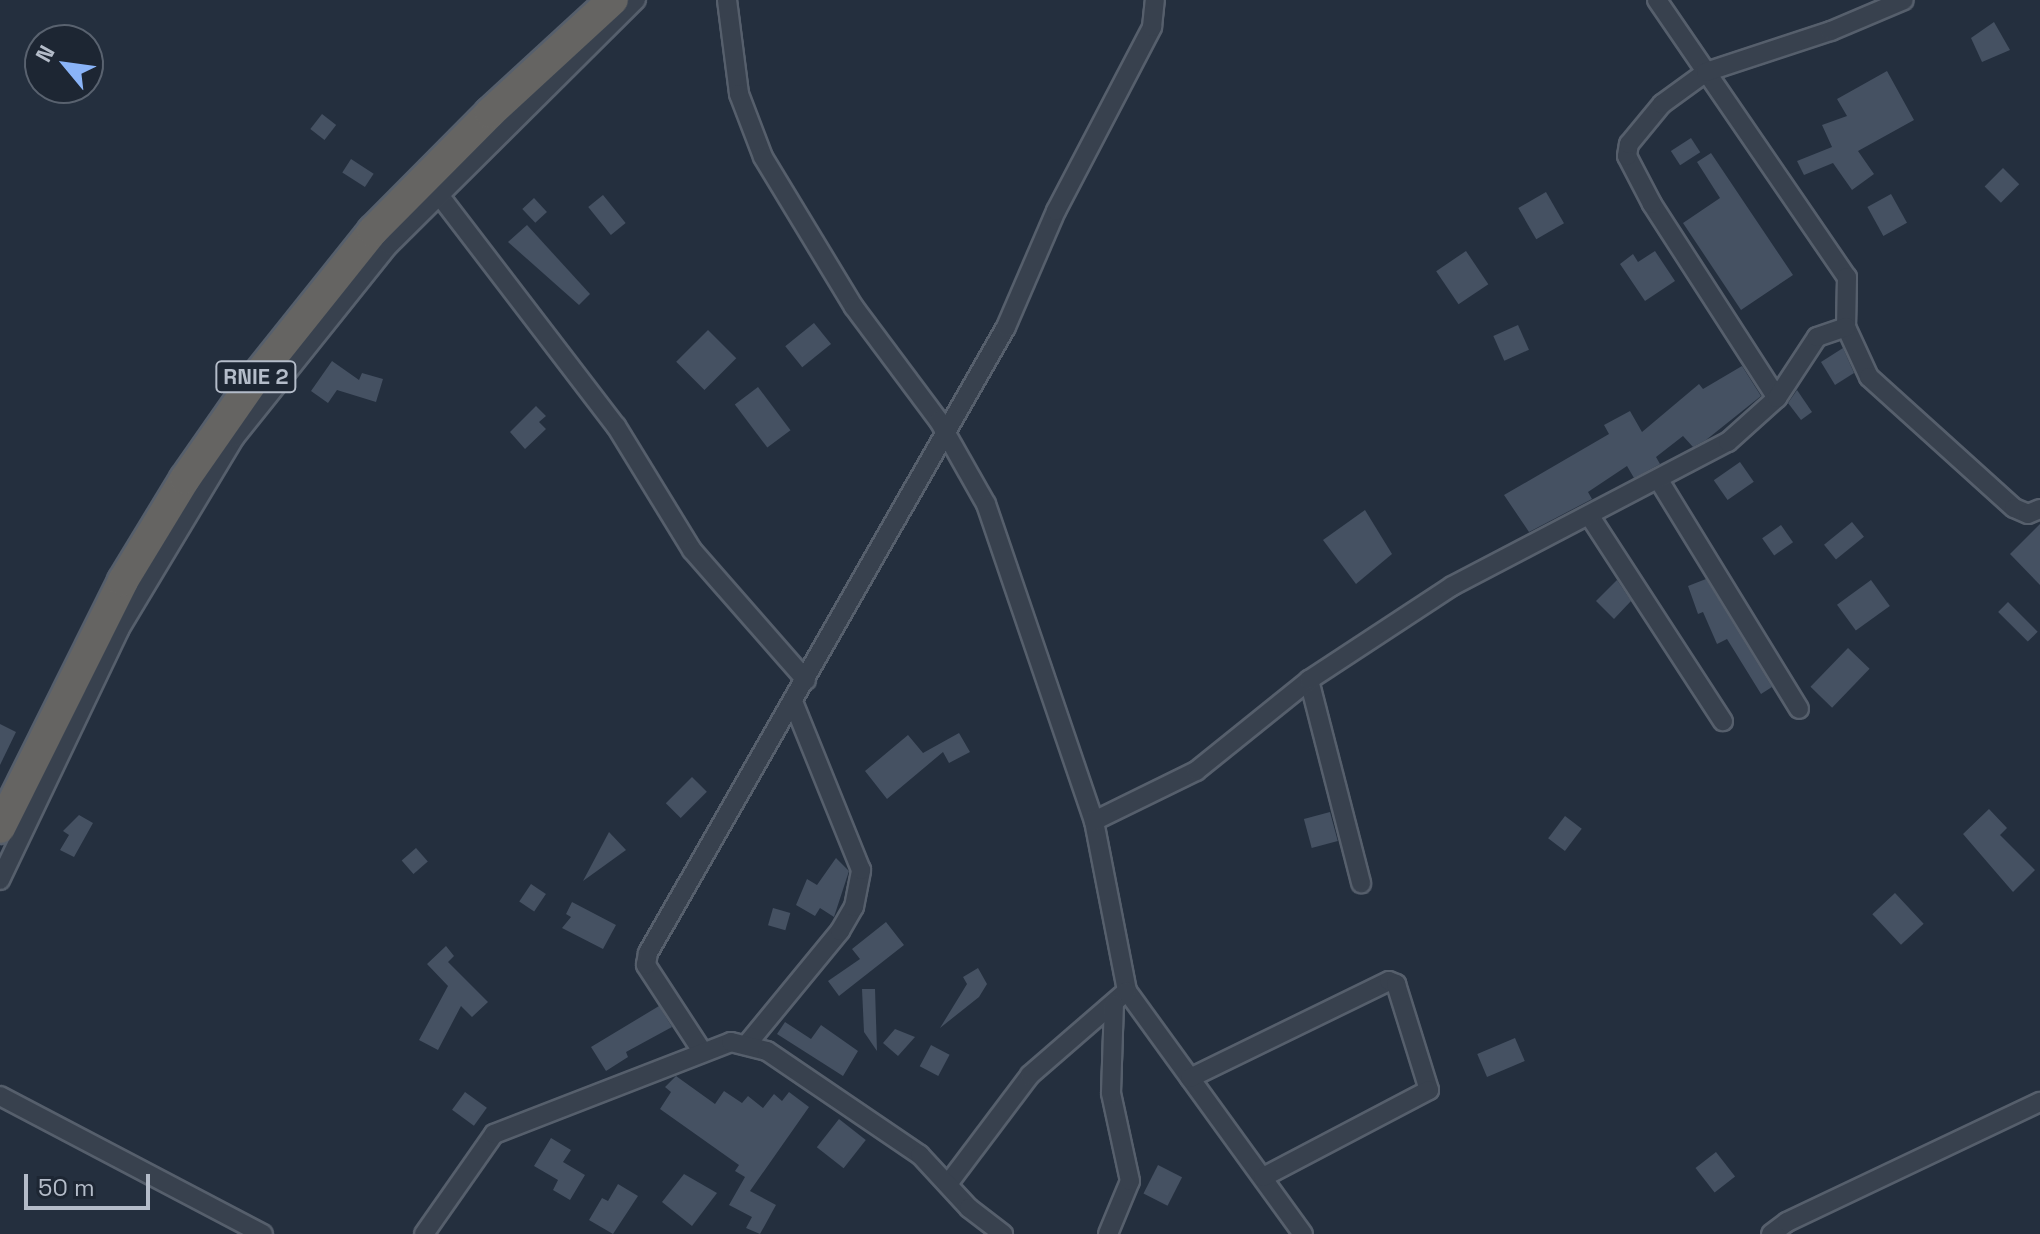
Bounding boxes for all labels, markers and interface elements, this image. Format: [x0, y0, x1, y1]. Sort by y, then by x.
north arrow [24, 24, 104, 104]
text: N [29, 40, 61, 67]
road number: RNIE 2 [214, 359, 298, 395]
scale bar [28, 1158, 154, 1208]
text: 50 m [38, 1172, 95, 1203]

